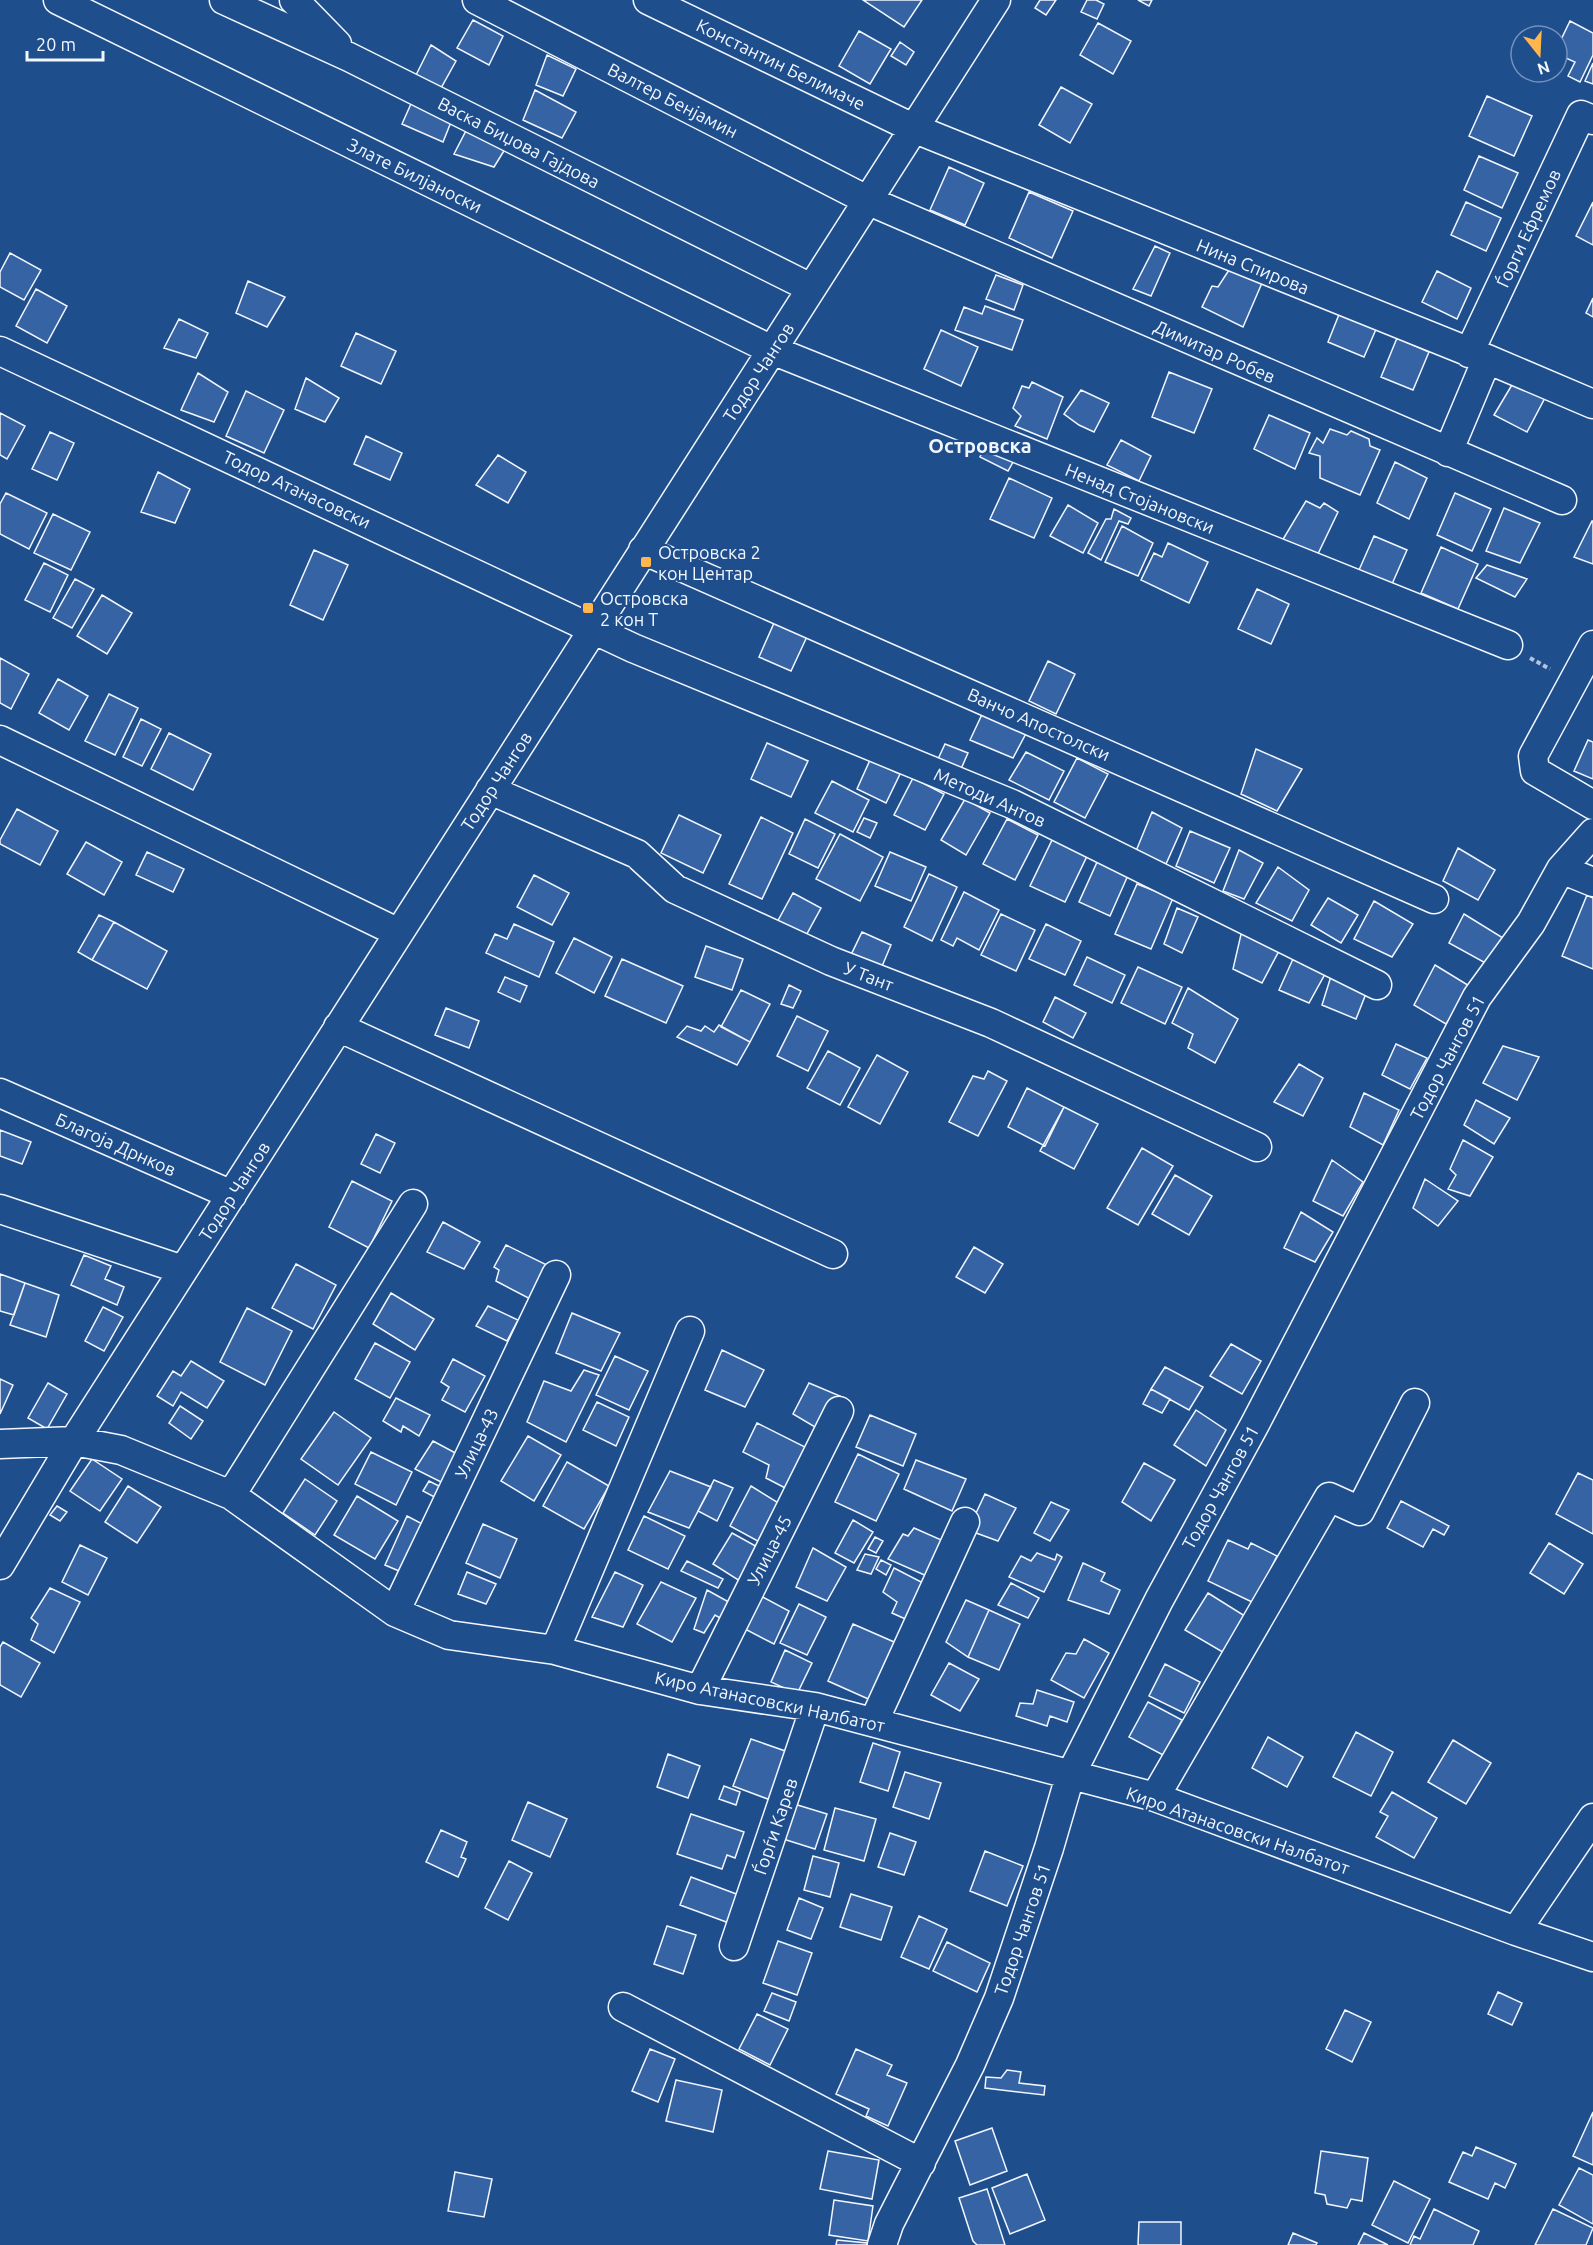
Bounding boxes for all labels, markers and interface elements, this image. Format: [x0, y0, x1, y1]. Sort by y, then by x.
street label: Константин Белимаче [693, 14, 869, 114]
scale bar [27, 24, 104, 62]
north arrow [1509, 24, 1569, 84]
text: 20 m [36, 34, 76, 54]
text: N [1535, 58, 1552, 79]
street label: Валтер Бенјамин [605, 59, 741, 141]
street label: Васка Биџова Гајдова [435, 92, 603, 192]
street label: Злате Билјаноски [344, 134, 486, 216]
street label: Ѓорги Ефремов [1491, 165, 1564, 290]
street label: Нина Спирова [1194, 234, 1312, 298]
street label: Димитар Робев [1151, 315, 1279, 387]
street label: Тодор Чангов [719, 319, 797, 425]
district label: Островска [928, 434, 1032, 457]
street label: Тодор Атанасовски [220, 446, 374, 532]
street label: Ненад Стојановски [1063, 459, 1217, 537]
place label: Островска 2 кон Центар [658, 542, 761, 583]
marker: Островска 2 кон Центар [639, 555, 653, 569]
place label: Островска 2 кон T [600, 588, 688, 629]
marker: Островска 2 кон T [581, 601, 595, 615]
street label: Ванчо Апостолски [965, 684, 1113, 764]
street label: Тодор Чангов [457, 728, 535, 834]
street label: Методи Антов [931, 763, 1049, 831]
street label: У Тант [841, 957, 897, 995]
street label: Тодор Чангов 51 [1406, 991, 1488, 1123]
street label: Благоја Дрнков [53, 1109, 179, 1179]
street label: Тодор Чангов [195, 1138, 273, 1244]
street label: Улица-43 [450, 1405, 502, 1481]
street label: Тодор Чангов 51 [1178, 1422, 1262, 1552]
street label: Улица-45 [743, 1512, 795, 1588]
street label: Киро Атанасовски Налбатот [653, 1667, 887, 1735]
street label: Ѓорѓи Карев [748, 1775, 801, 1877]
street label: Киро Атанасовски Налбатот [1124, 1782, 1352, 1878]
street label: Тодор Чангов 51 [990, 1860, 1054, 1998]

